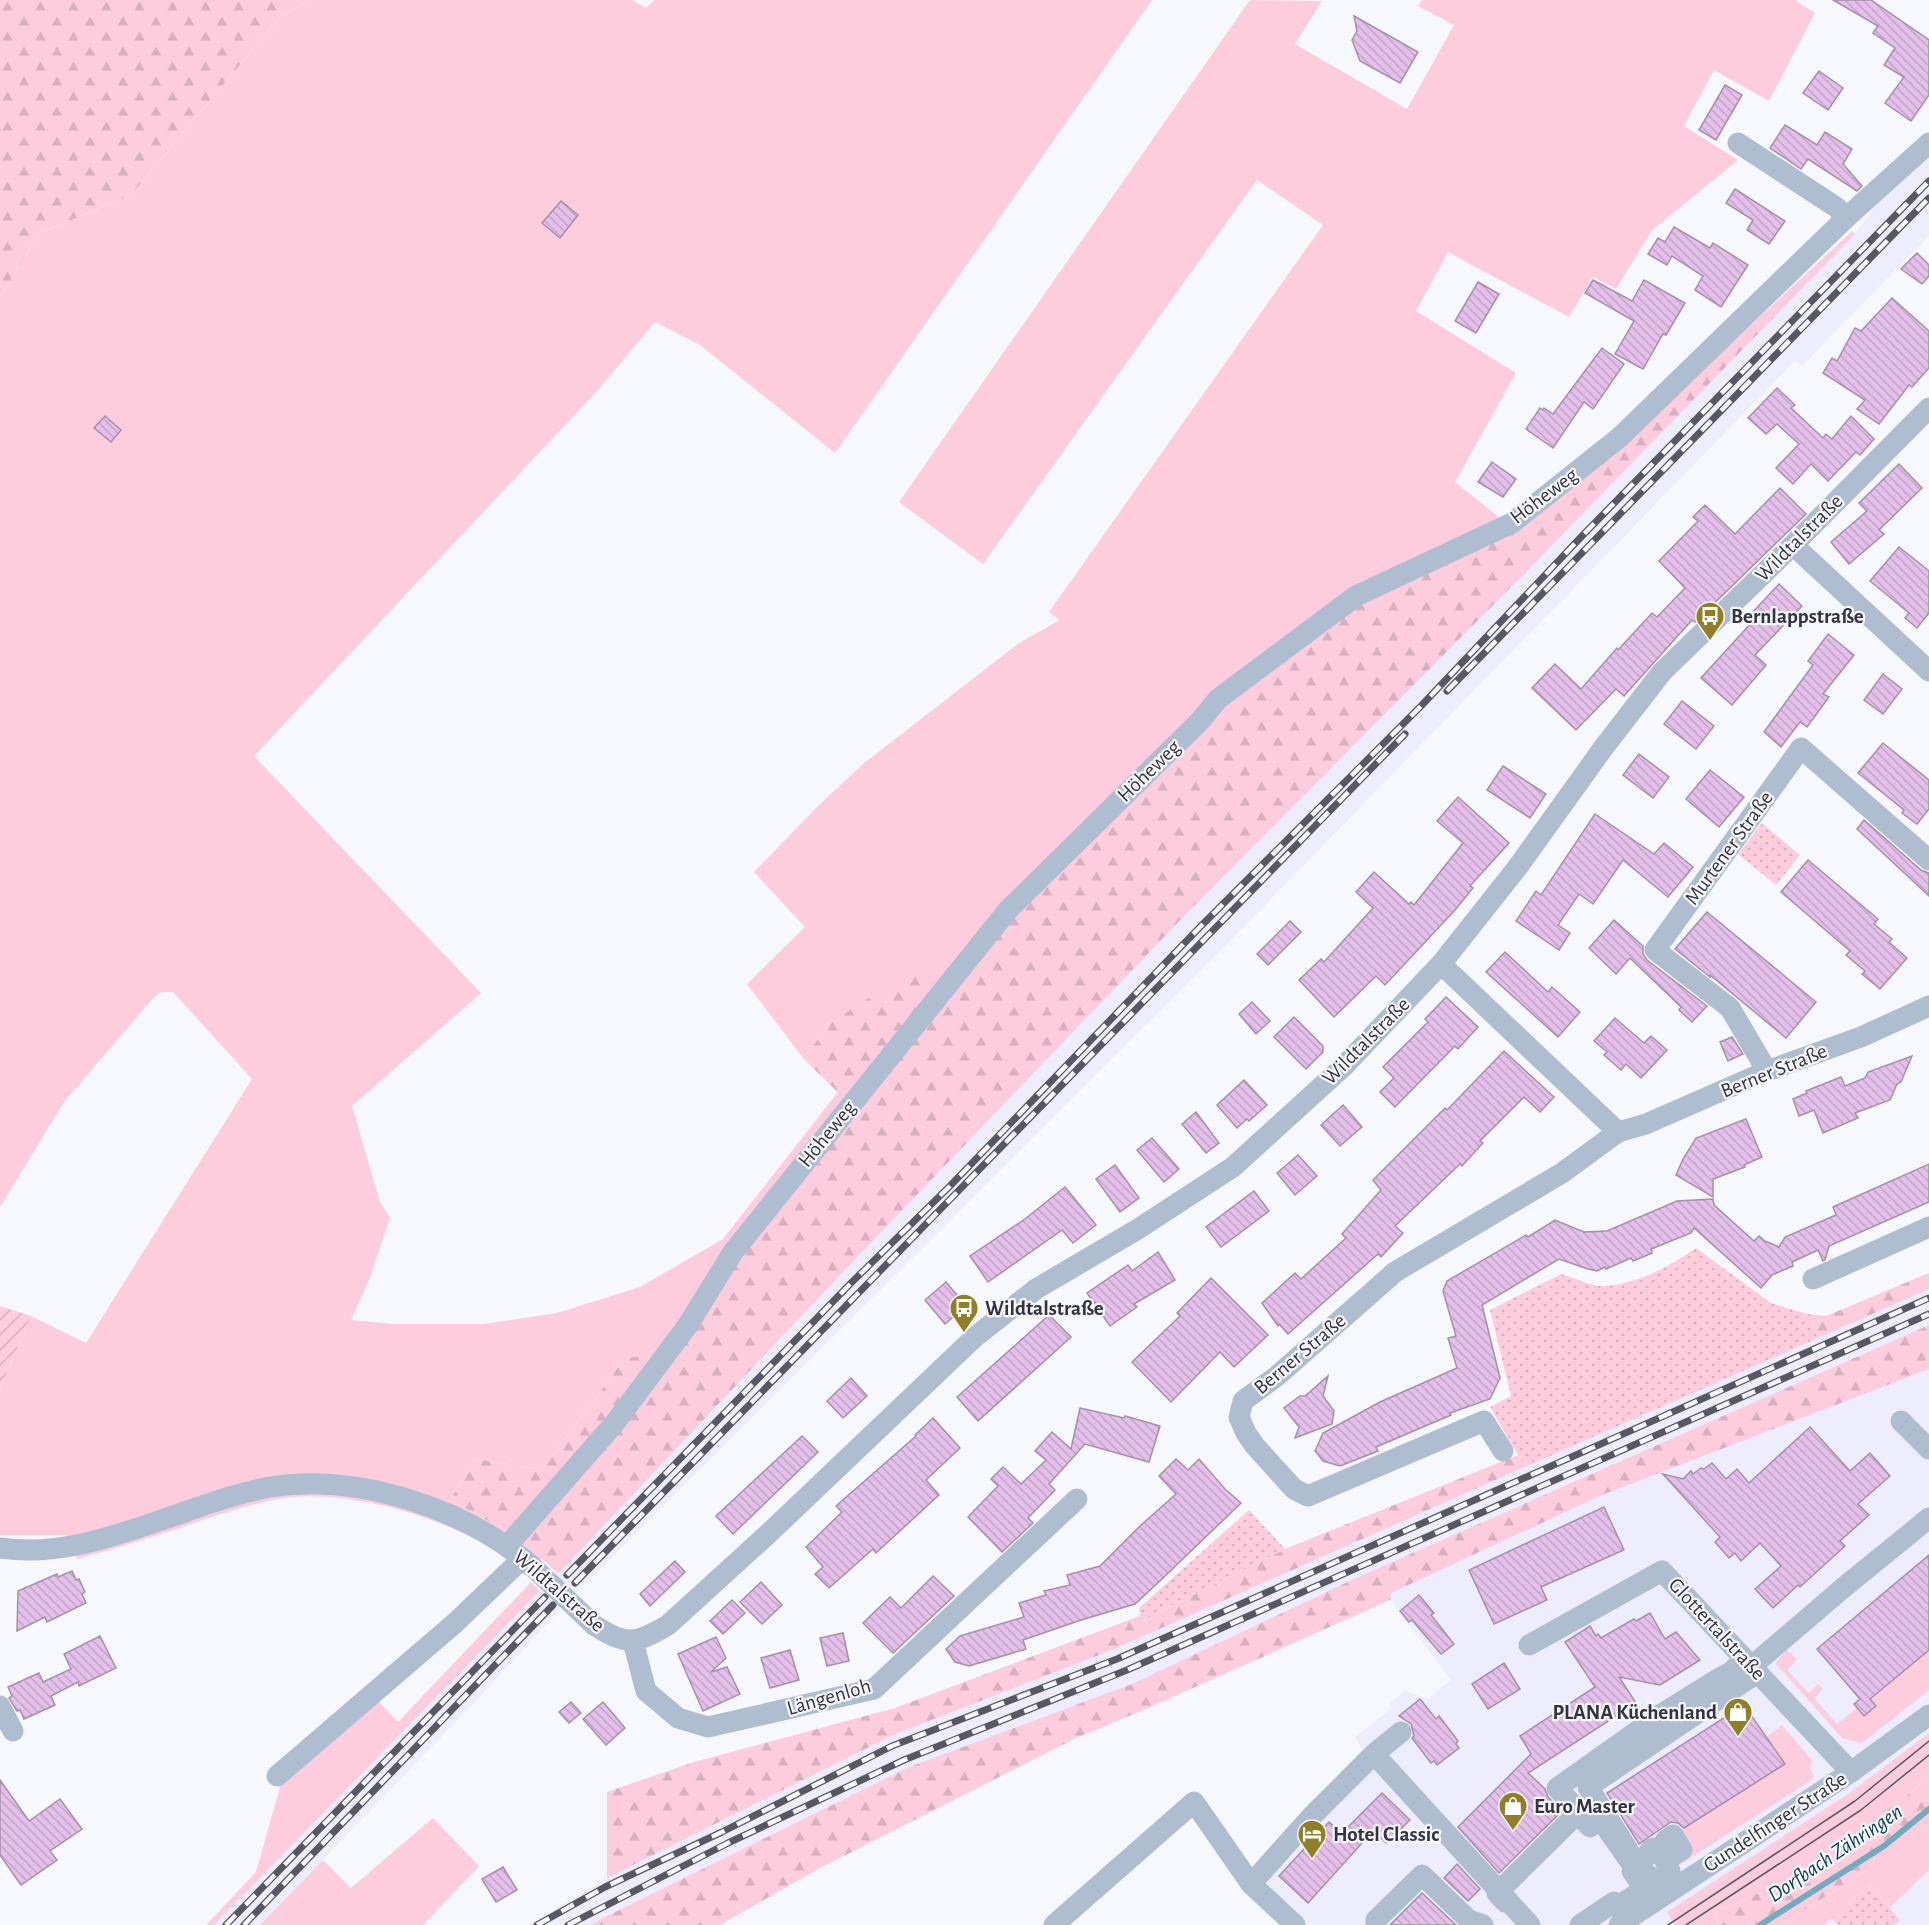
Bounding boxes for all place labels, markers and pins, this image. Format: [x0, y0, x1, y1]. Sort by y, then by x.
bus stop icon: Bernlappstraße [1694, 600, 1726, 642]
place label: Bernlappstraße [1731, 606, 1864, 627]
bus stop icon: Wildtalstraße [948, 1292, 980, 1334]
place label: Wildtalstraße [985, 1298, 1104, 1319]
shop icon: PLANA Küchenland [1722, 1696, 1754, 1738]
place label: PLANA Küchenland [1552, 1702, 1717, 1723]
shop icon: Euro Master [1497, 1790, 1529, 1832]
place label: Euro Master [1534, 1796, 1636, 1817]
hotel icon: Hotel Classic [1296, 1818, 1328, 1860]
place label: Hotel Classic [1333, 1824, 1439, 1845]

